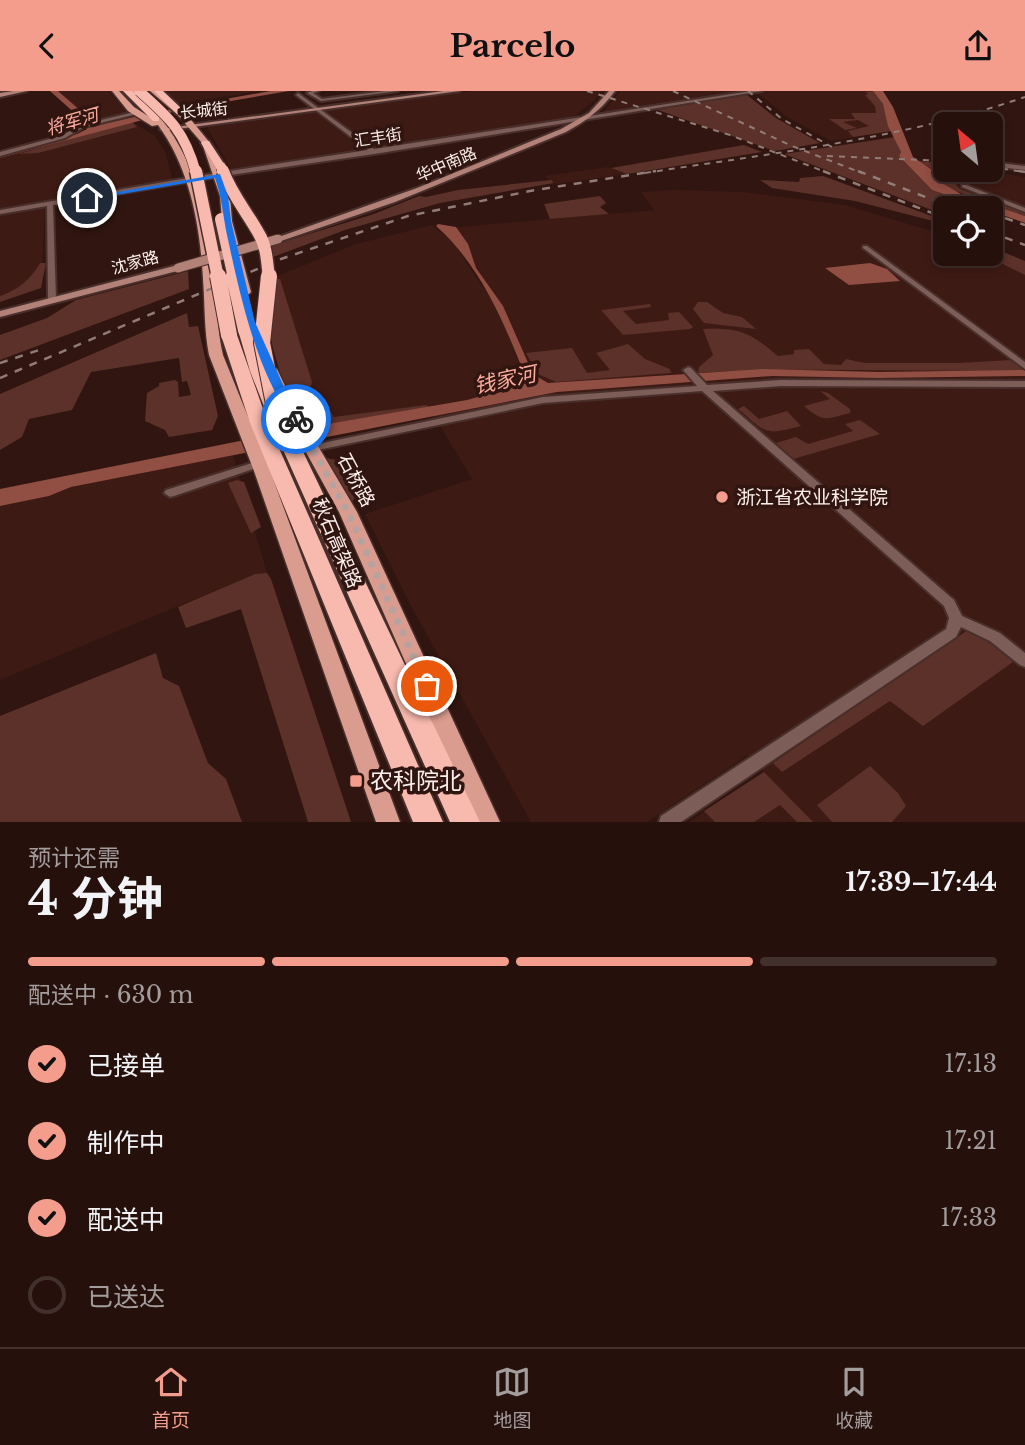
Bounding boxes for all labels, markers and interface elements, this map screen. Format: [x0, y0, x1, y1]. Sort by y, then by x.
text: Parcelo [450, 26, 575, 66]
icon: back [28, 27, 66, 65]
icon: share [959, 27, 997, 65]
street label: 长城街 [179, 98, 229, 122]
water label: 将军河 [43, 103, 104, 140]
north arrow [933, 112, 1003, 182]
map controls [933, 112, 1003, 266]
street label: 汇丰街 [353, 123, 403, 151]
street label: 华中南路 [413, 142, 479, 186]
pin [57, 168, 117, 228]
icon: home [68, 179, 106, 217]
button: locate [933, 196, 1003, 266]
street label: 沈家路 [109, 246, 161, 278]
water label: 钱家河 [471, 360, 542, 399]
courier [261, 384, 331, 454]
icon: bike [277, 400, 315, 438]
street label: 石桥路 [332, 449, 380, 511]
place label: 浙江省农业科学院 [736, 486, 888, 509]
marker: 浙江省农业科学院 [714, 489, 730, 505]
street label: 秋石高架路 [308, 495, 366, 591]
pin [397, 656, 457, 716]
icon: bag [408, 667, 446, 705]
place label: 农科院北 [370, 767, 462, 795]
marker: 农科院北 [348, 773, 364, 789]
text: 预计还需 [28, 844, 120, 872]
text: 17:39–17:44 [845, 866, 997, 898]
text: 4 分钟 [28, 870, 163, 927]
text: 配送中 · 630 m [28, 981, 193, 1009]
icon: check [28, 1045, 66, 1083]
text: 已接单 [87, 1050, 165, 1082]
text: 17:13 [944, 1050, 997, 1078]
icon: check [28, 1122, 66, 1160]
text: 制作中 [87, 1127, 165, 1159]
text: 17:21 [944, 1127, 997, 1155]
icon: check [28, 1199, 66, 1237]
text: 配送中 [87, 1204, 165, 1236]
text: 17:33 [940, 1204, 997, 1232]
text: 已送达 [87, 1281, 165, 1313]
tab: 首页 [152, 1363, 190, 1432]
tab: 地图 [493, 1363, 531, 1432]
tab: 收藏 [835, 1363, 873, 1432]

